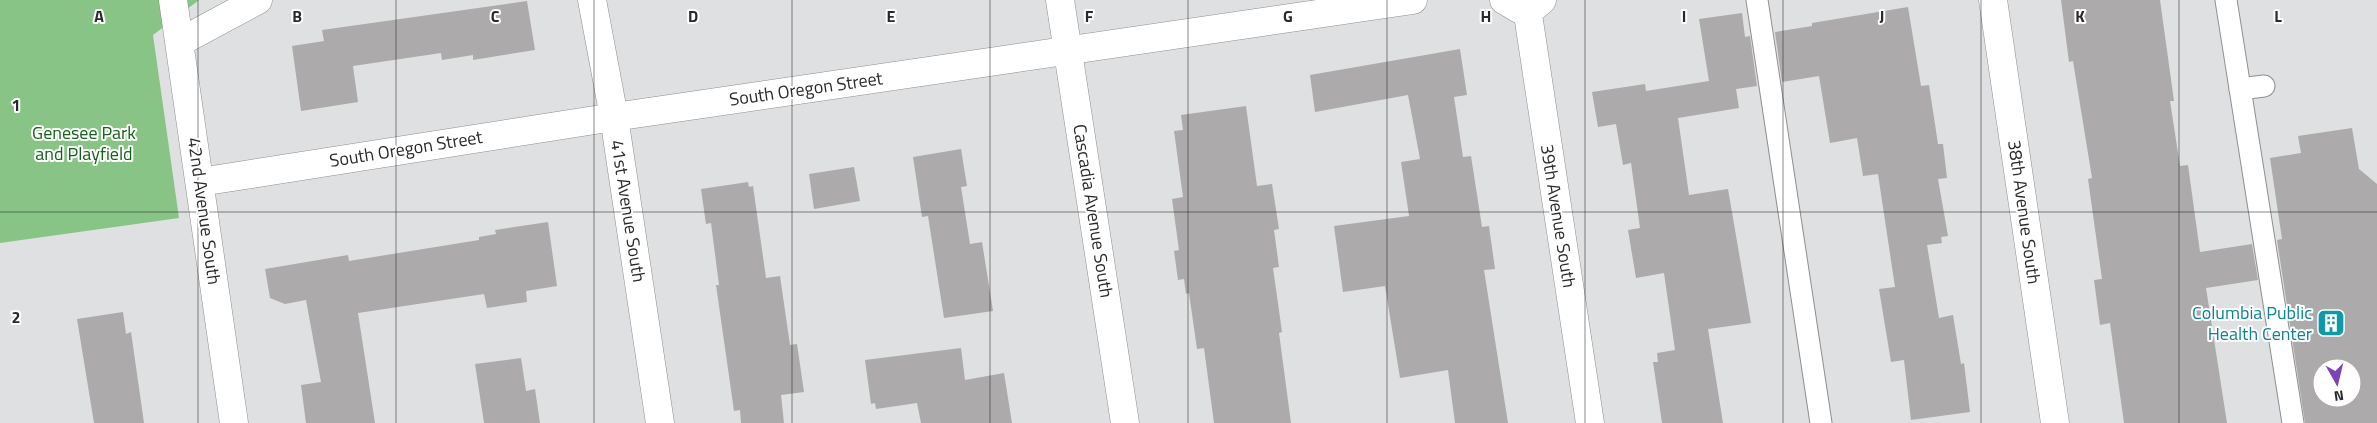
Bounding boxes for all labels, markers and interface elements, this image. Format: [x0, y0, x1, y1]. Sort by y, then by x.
text: A [94, 4, 104, 28]
text: B [292, 4, 302, 28]
text: C [491, 4, 500, 28]
text: D [688, 4, 698, 28]
text: E [887, 4, 896, 28]
text: F [1085, 4, 1094, 28]
text: G [1283, 4, 1293, 28]
text: H [1481, 4, 1491, 28]
text: I [1682, 4, 1686, 28]
text: J [1880, 4, 1884, 28]
text: K [2075, 4, 2085, 28]
text: L [2274, 4, 2282, 28]
street label: South Oregon Street [728, 64, 885, 113]
text: 1 [12, 93, 20, 117]
park label: Genesee Park and Playfield [32, 119, 136, 167]
street label: Cascadia Avenue South [1066, 122, 1121, 300]
street label: South Oregon Street [327, 123, 485, 174]
street label: 42nd Avenue South [181, 136, 228, 286]
street label: 41st Avenue South [604, 138, 653, 284]
street label: 38th Avenue South [2001, 138, 2048, 286]
street label: 39th Avenue South [1534, 142, 1583, 290]
place label: Columbia Public Health Center [2192, 299, 2312, 347]
text: 2 [12, 305, 20, 329]
building icon: Columbia Public Health Center [2316, 308, 2346, 338]
north arrow [2312, 358, 2362, 408]
text: N [2333, 385, 2345, 407]

